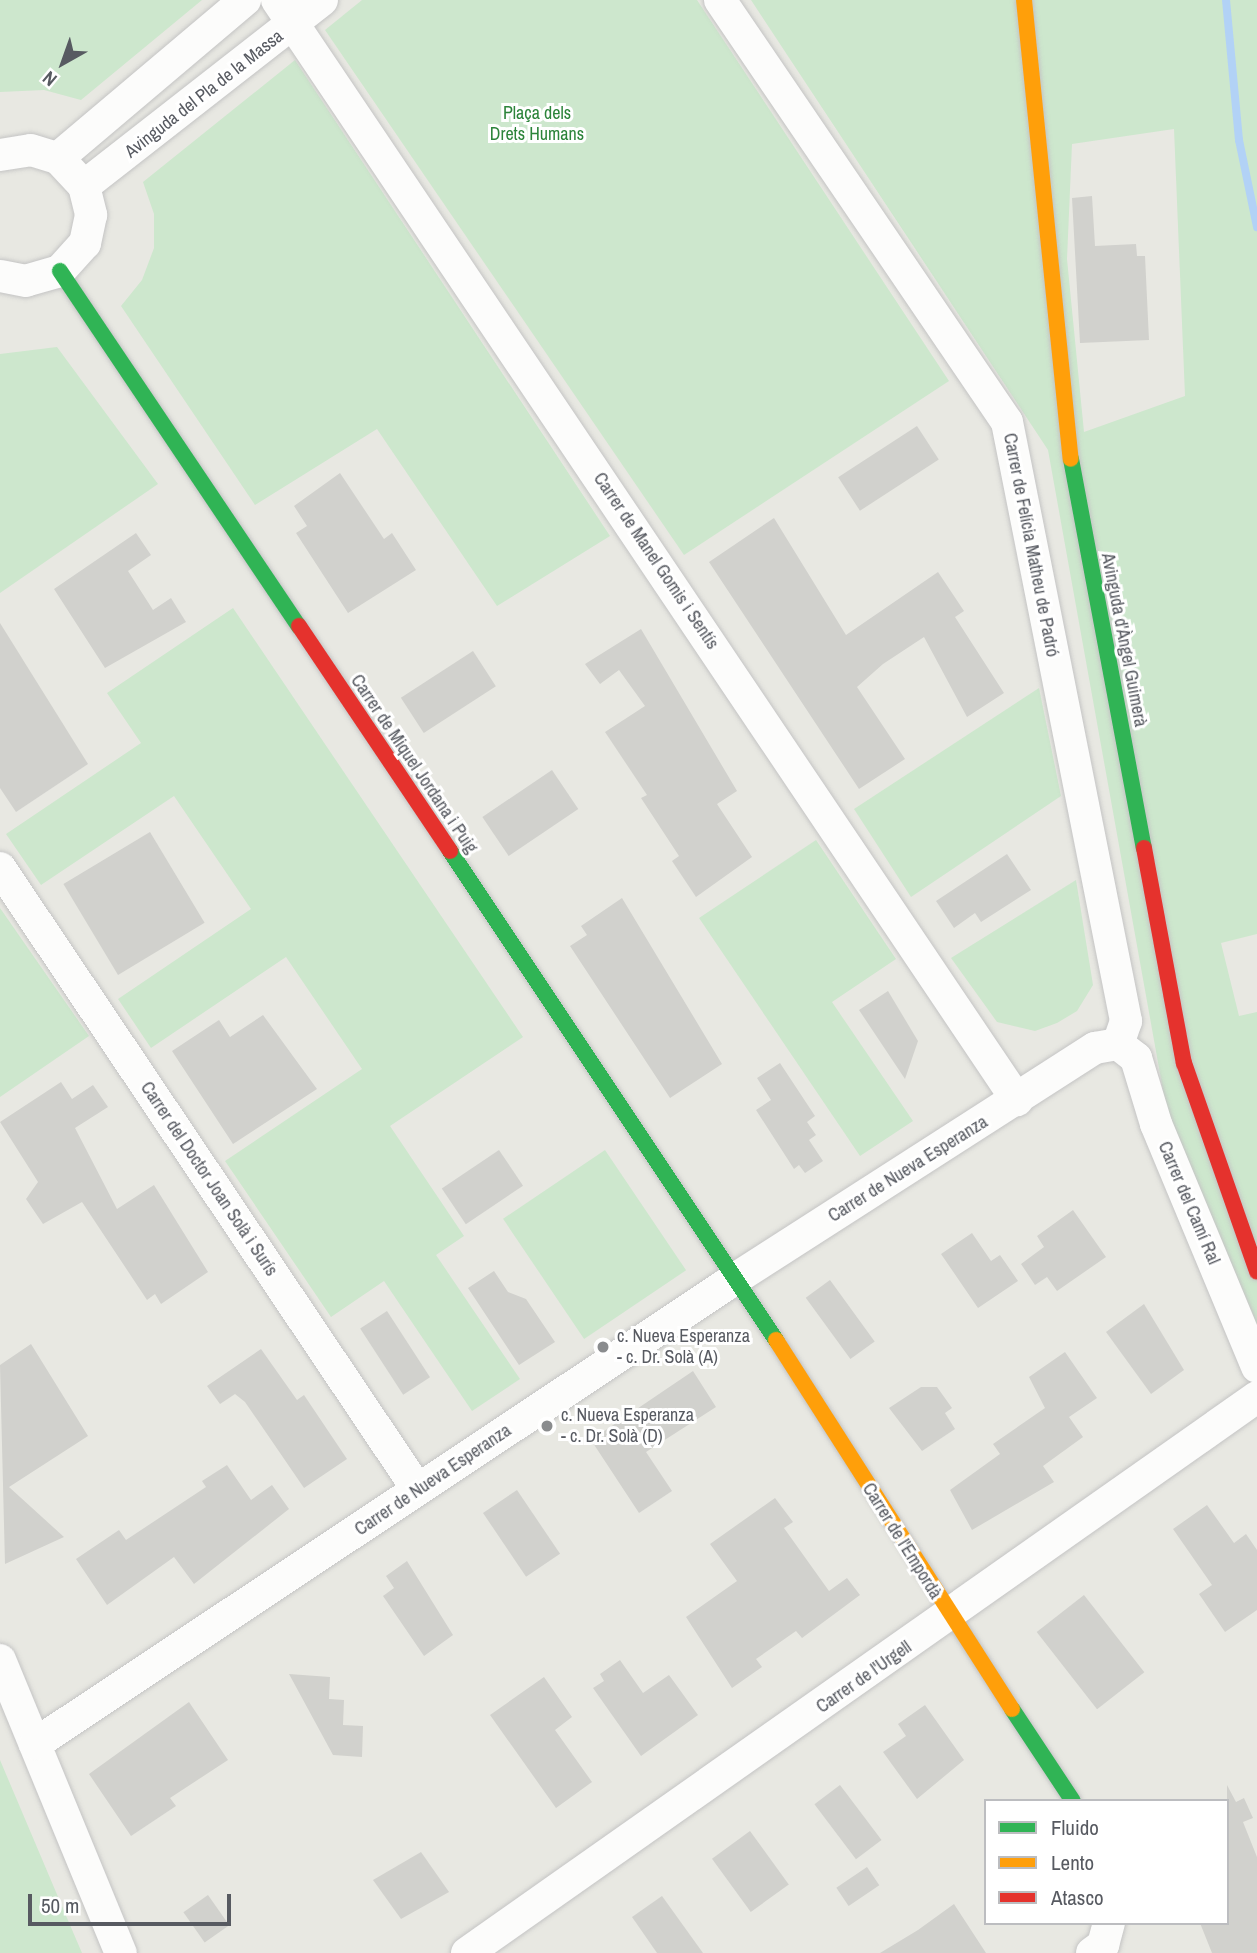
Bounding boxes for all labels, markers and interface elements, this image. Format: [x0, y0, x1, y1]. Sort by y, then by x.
street label: Avinguda del Pla de la Massa [121, 25, 287, 163]
north arrow [28, 28, 98, 98]
text: N [37, 66, 62, 93]
park label: Plaça dels Drets Humans [490, 103, 584, 146]
street label: Carrer de Felícia Matheu de Padró [999, 431, 1063, 659]
street label: Carrer de Manel Gomis i Sentís [589, 469, 723, 653]
street label: Avinguda d'Àngel Guimerà [1097, 551, 1151, 729]
street label: Carrer de Miquel Jordana i Puig [346, 671, 482, 857]
street label: Carrer del Doctor Joan Solà i Surís [136, 1078, 282, 1280]
street label: Carrer de Nueva Esperanza [824, 1111, 992, 1227]
street label: Carrer del Camí Ral [1153, 1138, 1225, 1268]
place label: c. Nueva Esperanza - c. Dr. Solà (A) [617, 1326, 750, 1368]
marker: c. Nueva Esperanza - c. Dr. Solà (A) [595, 1339, 611, 1355]
place label: c. Nueva Esperanza - c. Dr. Solà (D) [561, 1405, 694, 1448]
marker: c. Nueva Esperanza - c. Dr. Solà (D) [539, 1418, 555, 1434]
street label: Carrer de Nueva Esperanza [351, 1420, 515, 1540]
street label: Carrer de l'Empordà [858, 1479, 946, 1603]
street label: Carrer de l'Urgell [812, 1636, 916, 1718]
legend [984, 1799, 1229, 1925]
text: Fluido [1051, 1813, 1099, 1842]
text: Lento [1051, 1848, 1094, 1877]
scale bar [32, 1880, 234, 1924]
text: Atasco [1051, 1883, 1104, 1912]
text: 50 m [41, 1891, 79, 1920]

